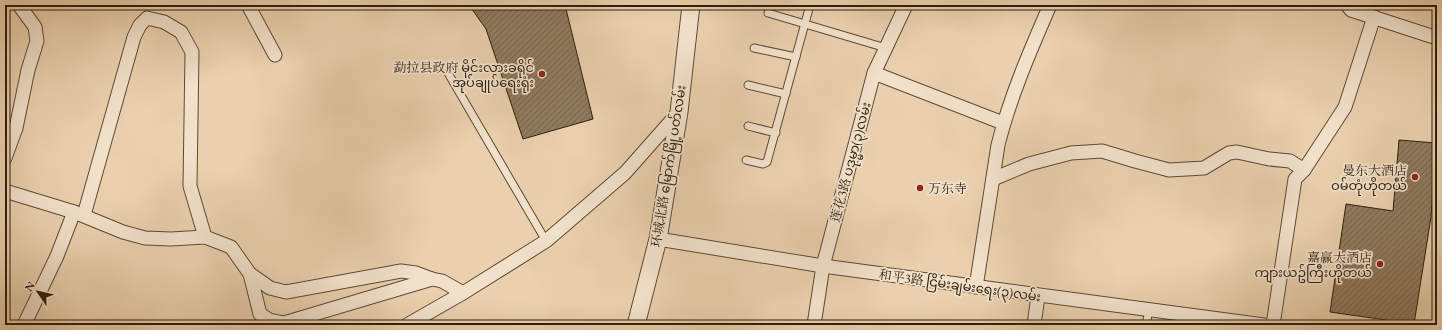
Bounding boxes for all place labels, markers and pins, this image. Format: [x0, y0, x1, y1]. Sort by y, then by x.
place label: 勐拉县政府 မိုင်းလားခရိုင် အုပ်ချုပ်ရေးရုံး [394, 59, 534, 93]
marker: 勐拉县政府 မိုင်းလားခရိုင် အုပ်ချုပ်ရေးရုံး [537, 69, 547, 79]
place label: 曼东大酒店 ဝမ်တုံဟိုတယ် [1331, 162, 1407, 196]
marker: 曼东大酒店 ဝမ်တုံဟိုတယ် [1410, 172, 1420, 182]
place label: 万东寺 [928, 180, 967, 197]
marker: 万东寺 [915, 183, 925, 193]
place label: 嘉赢大酒店 ကျားယဥ်ကြီးဟိုတယ် [1254, 249, 1372, 283]
marker: 嘉赢大酒店 ကျားယဥ်ကြီးဟိုတယ် [1375, 259, 1385, 269]

